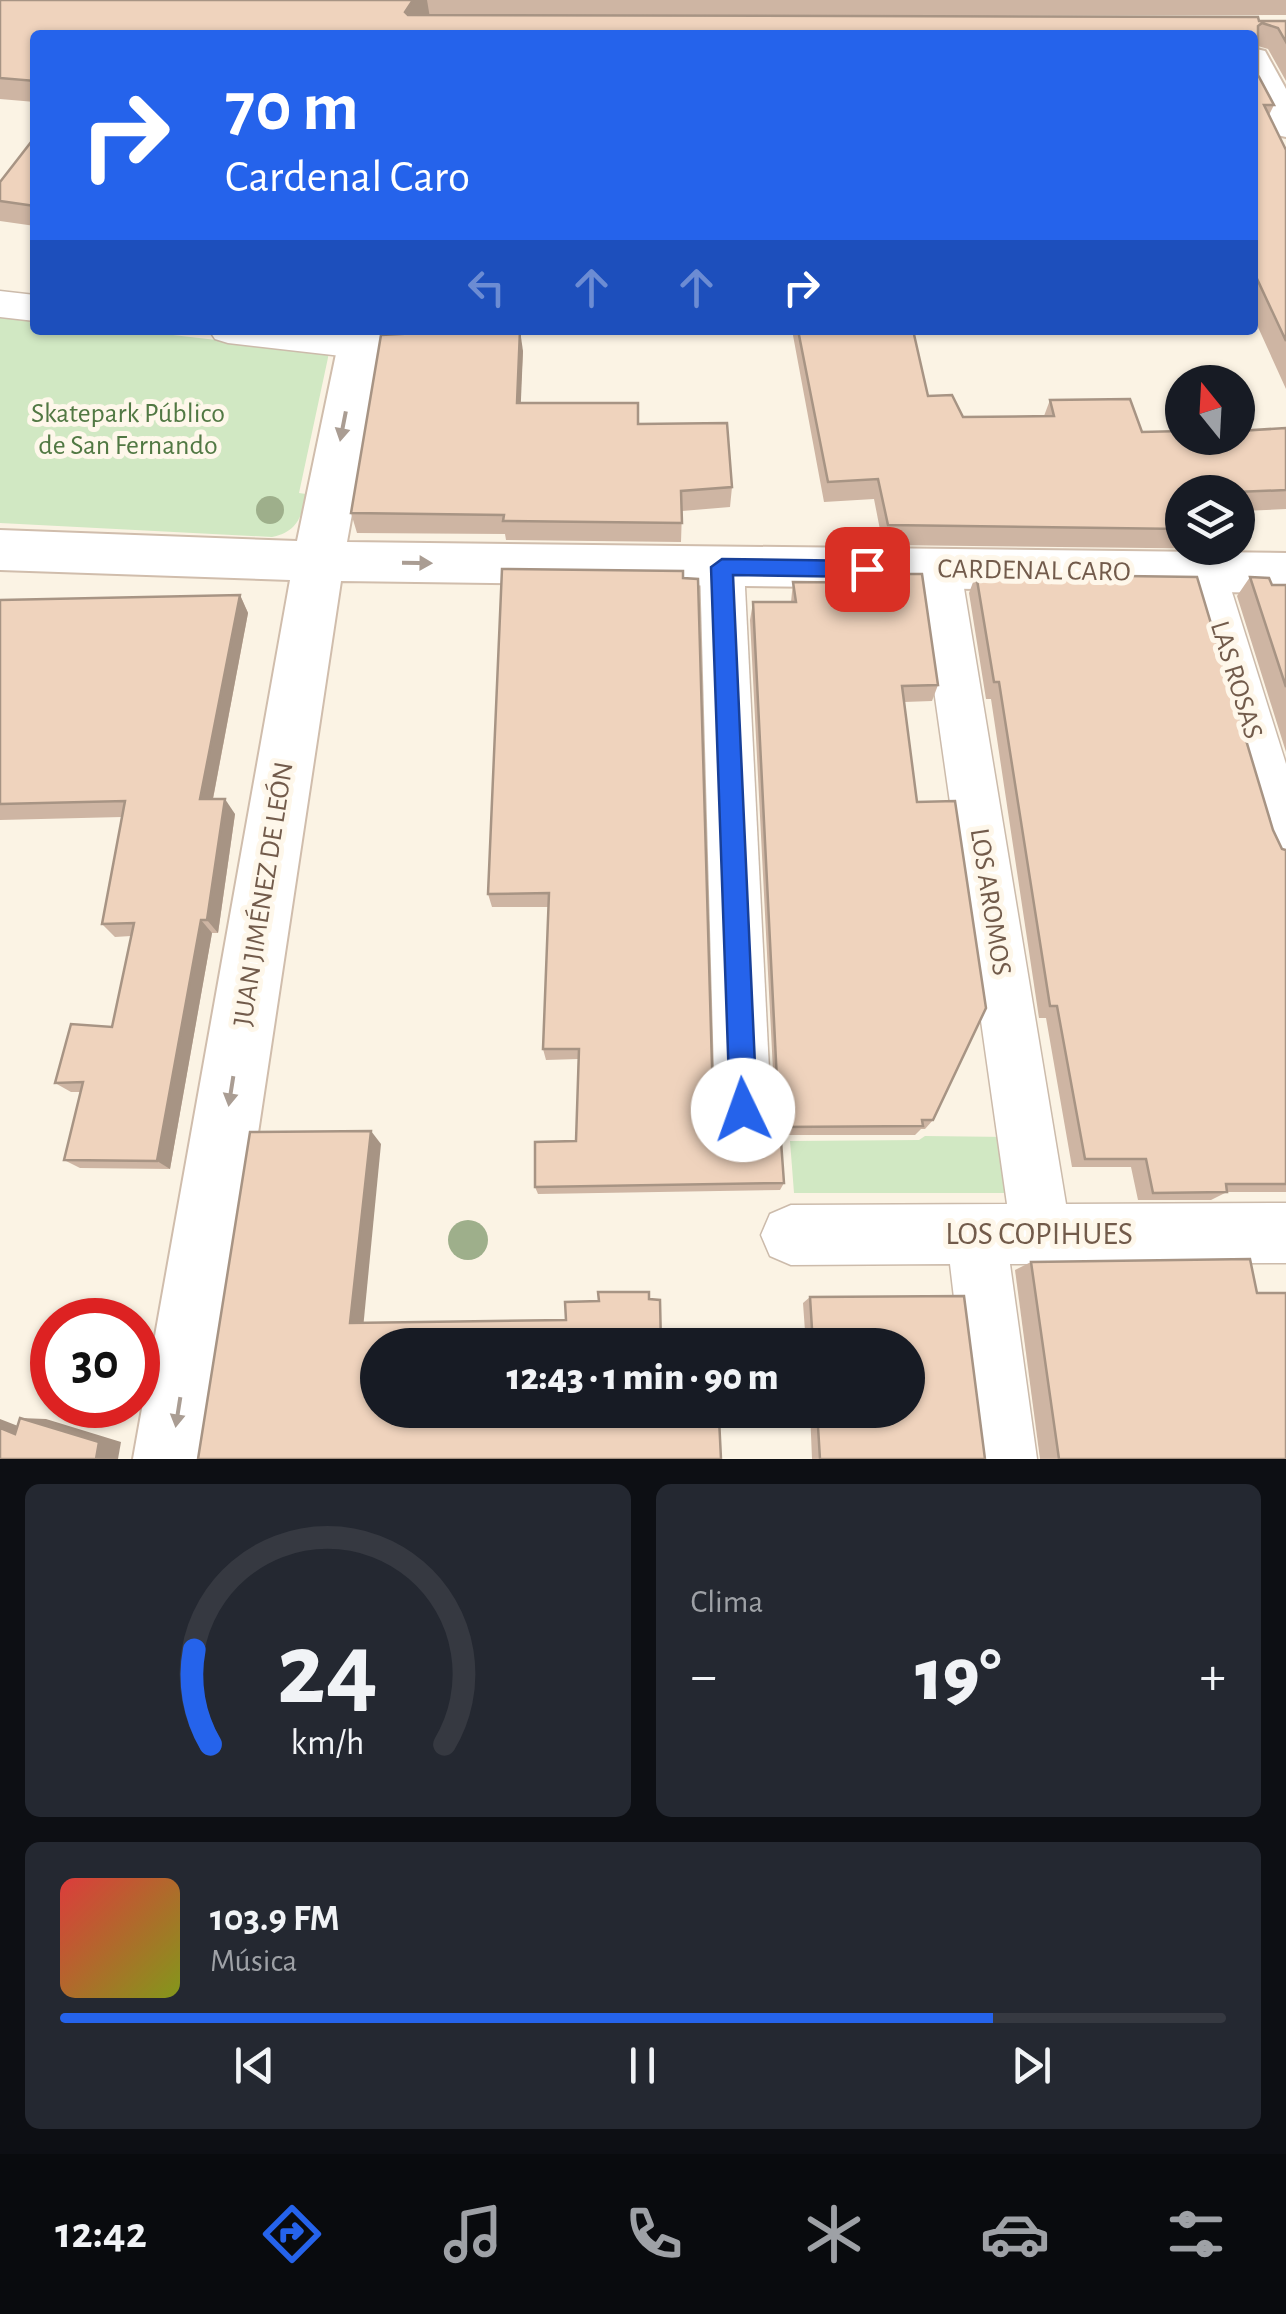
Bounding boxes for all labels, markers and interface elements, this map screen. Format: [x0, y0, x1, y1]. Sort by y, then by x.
icon: right [60, 70, 190, 200]
text: 70 m [225, 73, 359, 143]
text: Cardenal Caro [225, 155, 470, 200]
icon: left [459, 260, 514, 315]
icon: ahead [564, 260, 619, 315]
icon: ahead [669, 260, 724, 315]
icon: right [774, 260, 829, 315]
north arrow [1165, 365, 1255, 455]
map controls [1165, 365, 1255, 565]
park label: Skatepark Público de San Fernando [31, 400, 225, 460]
one-way arrow [335, 410, 351, 441]
button: layers [1165, 475, 1255, 565]
pin [825, 527, 910, 612]
icon: arrive [840, 542, 895, 597]
one-way arrow [401, 555, 433, 571]
street label: CARDENAL CARO [937, 555, 1131, 587]
street label: LAS ROSAS [1205, 618, 1267, 742]
street label: JUAN JIMÉNEZ DE LEÓN [226, 759, 299, 1028]
street label: LOS AROMOS [965, 826, 1015, 978]
position arrow [691, 1058, 795, 1162]
one-way arrow [223, 1076, 239, 1107]
street label: LOS COPIHUES [945, 1218, 1133, 1250]
speed limit sign: 30 [30, 1298, 160, 1428]
text: 12:43 · 1 min · 90 m [507, 1359, 778, 1397]
one-way arrow [170, 1397, 186, 1428]
text: Clima [691, 1586, 763, 1618]
text: 24 [277, 1619, 378, 1723]
text: 19° [915, 1639, 1001, 1714]
text: − [691, 1649, 717, 1704]
text: + [1200, 1649, 1226, 1704]
text: km/h [291, 1725, 365, 1761]
text: 103.9 FM [210, 1900, 340, 1938]
text: Música [210, 1945, 297, 1977]
icon: previous [227, 2038, 282, 2093]
icon: pause [615, 2038, 670, 2093]
icon: next [1004, 2038, 1059, 2093]
icon: directions [257, 2199, 327, 2269]
icon: music [438, 2199, 508, 2269]
icon: phone [619, 2199, 689, 2269]
icon: climate [799, 2199, 869, 2269]
icon: car [980, 2199, 1050, 2269]
icon: filters [1161, 2199, 1231, 2269]
text: 12:42 [55, 2211, 147, 2256]

